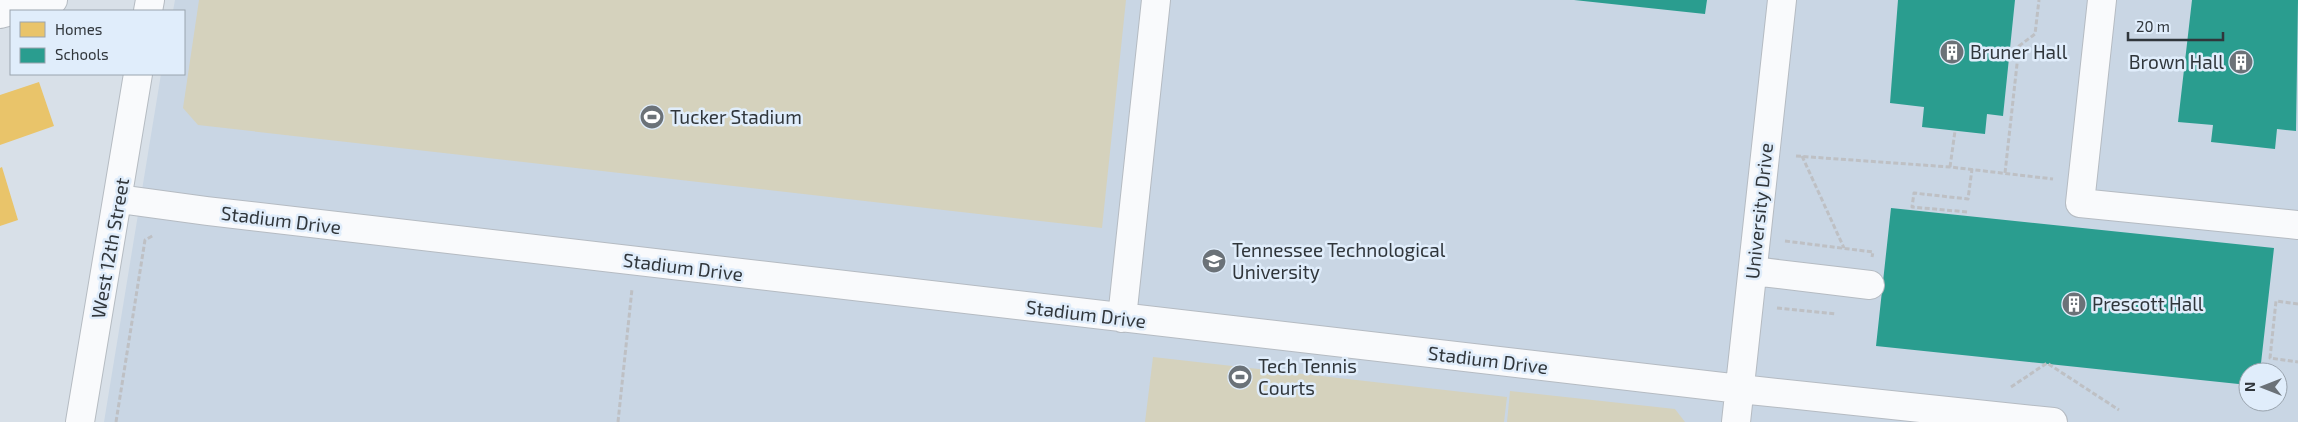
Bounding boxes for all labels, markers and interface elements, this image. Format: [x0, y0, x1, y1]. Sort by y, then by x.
legend [10, 10, 185, 75]
scale bar [2128, 10, 2223, 42]
text: 20 m [2136, 17, 2170, 35]
text: Homes [55, 20, 102, 38]
building icon: Bruner Hall [1939, 39, 1965, 65]
place label: Bruner Hall [1970, 40, 2068, 63]
text: Schools [55, 45, 109, 63]
building icon: Brown Hall [2228, 49, 2254, 75]
place label: Brown Hall [2129, 50, 2224, 73]
sports icon: Tucker Stadium [639, 104, 665, 130]
place label: Tucker Stadium [670, 105, 802, 128]
street label: University Drive [1740, 142, 1777, 280]
street label: West 12th Street [86, 176, 133, 320]
street label: Stadium Drive [220, 201, 342, 238]
place label: Tennessee Technological University [1232, 238, 1446, 283]
street label: Stadium Drive [622, 248, 744, 285]
school or university icon: Tennessee Technological University [1201, 248, 1227, 274]
building icon: Prescott Hall [2061, 291, 2087, 317]
place label: Prescott Hall [2092, 292, 2204, 315]
street label: Stadium Drive [1025, 295, 1147, 332]
street label: Stadium Drive [1427, 341, 1549, 378]
place label: Tech Tennis Courts [1258, 354, 1357, 399]
north arrow [2238, 362, 2288, 412]
sports icon: Tech Tennis Courts [1227, 364, 1253, 390]
text: N [2241, 382, 2258, 392]

